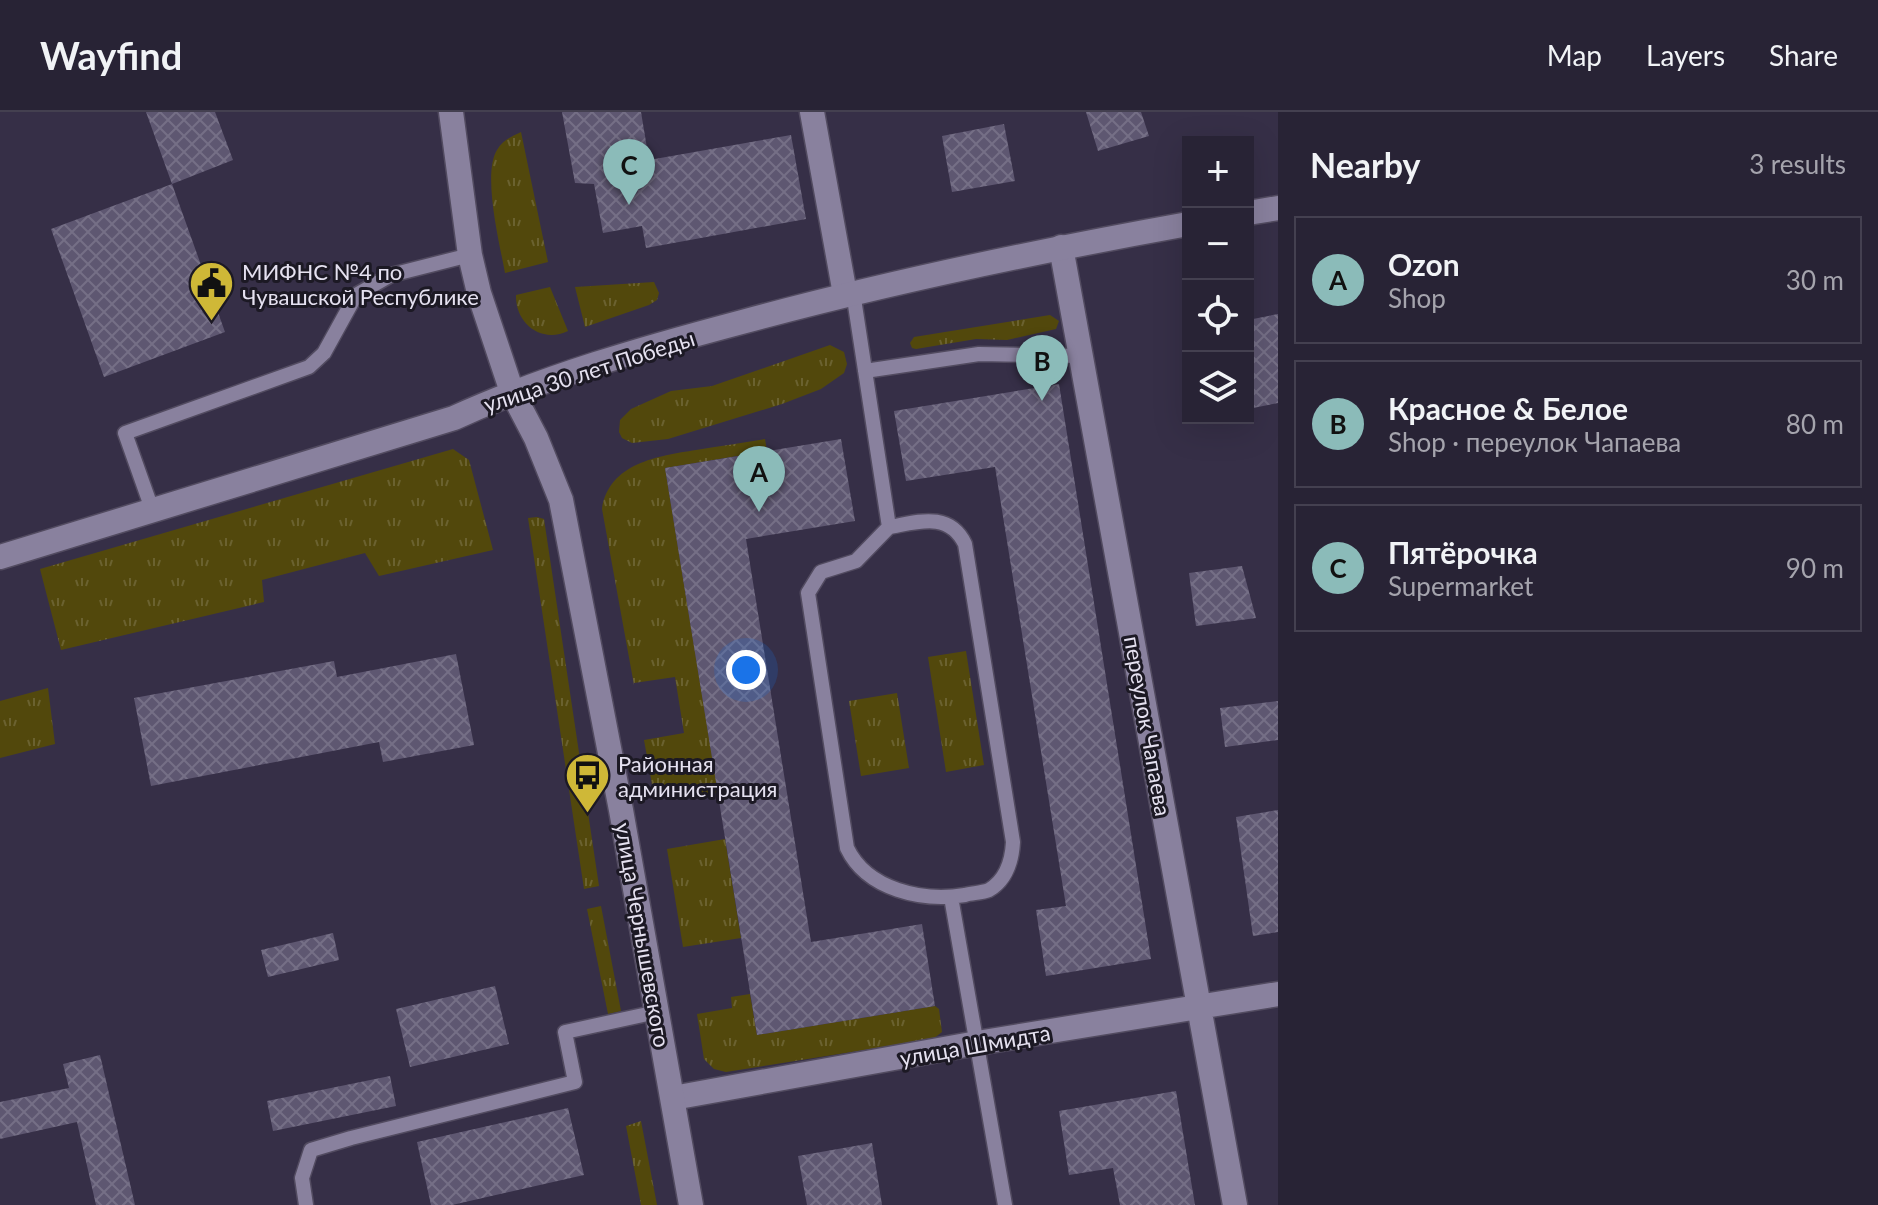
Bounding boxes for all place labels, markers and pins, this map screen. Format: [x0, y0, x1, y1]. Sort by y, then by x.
pin: C [603, 139, 655, 205]
place label: МИФНС №4 по Чувашской Республике [242, 258, 479, 310]
public building icon: МИФНС №4 по Чувашской Республике [187, 260, 235, 323]
pin: B [1016, 335, 1068, 401]
pin: A [733, 446, 785, 512]
place label: Районная администрация [618, 750, 777, 802]
bus stop icon: Районная администрация [563, 752, 611, 815]

